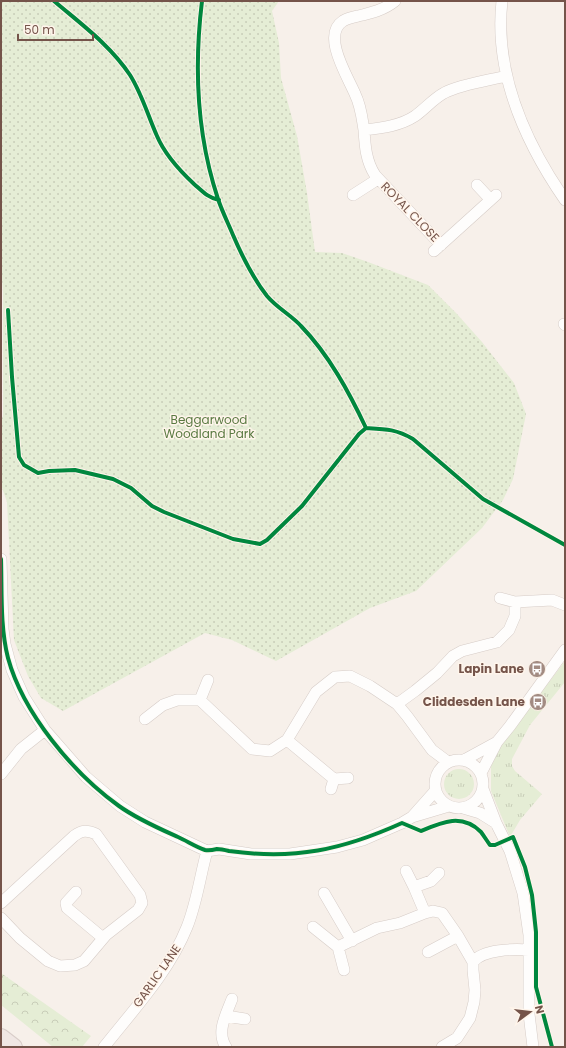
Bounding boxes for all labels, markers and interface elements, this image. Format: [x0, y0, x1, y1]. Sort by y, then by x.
scale bar [18, 16, 93, 42]
text: 50 m [24, 21, 55, 38]
street label: ROYAL CLOSE [377, 178, 443, 245]
park label: Beggarwood Woodland Park [164, 411, 255, 442]
bus stop icon: Lapin Lane [527, 659, 547, 679]
place label: Lapin Lane [458, 660, 525, 677]
bus stop icon: Cliddesden Lane [528, 692, 548, 712]
place label: Cliddesden Lane [423, 693, 526, 710]
street label: GARLIC LANE [129, 941, 185, 1011]
north arrow [510, 992, 550, 1032]
text: N [531, 1003, 548, 1015]

